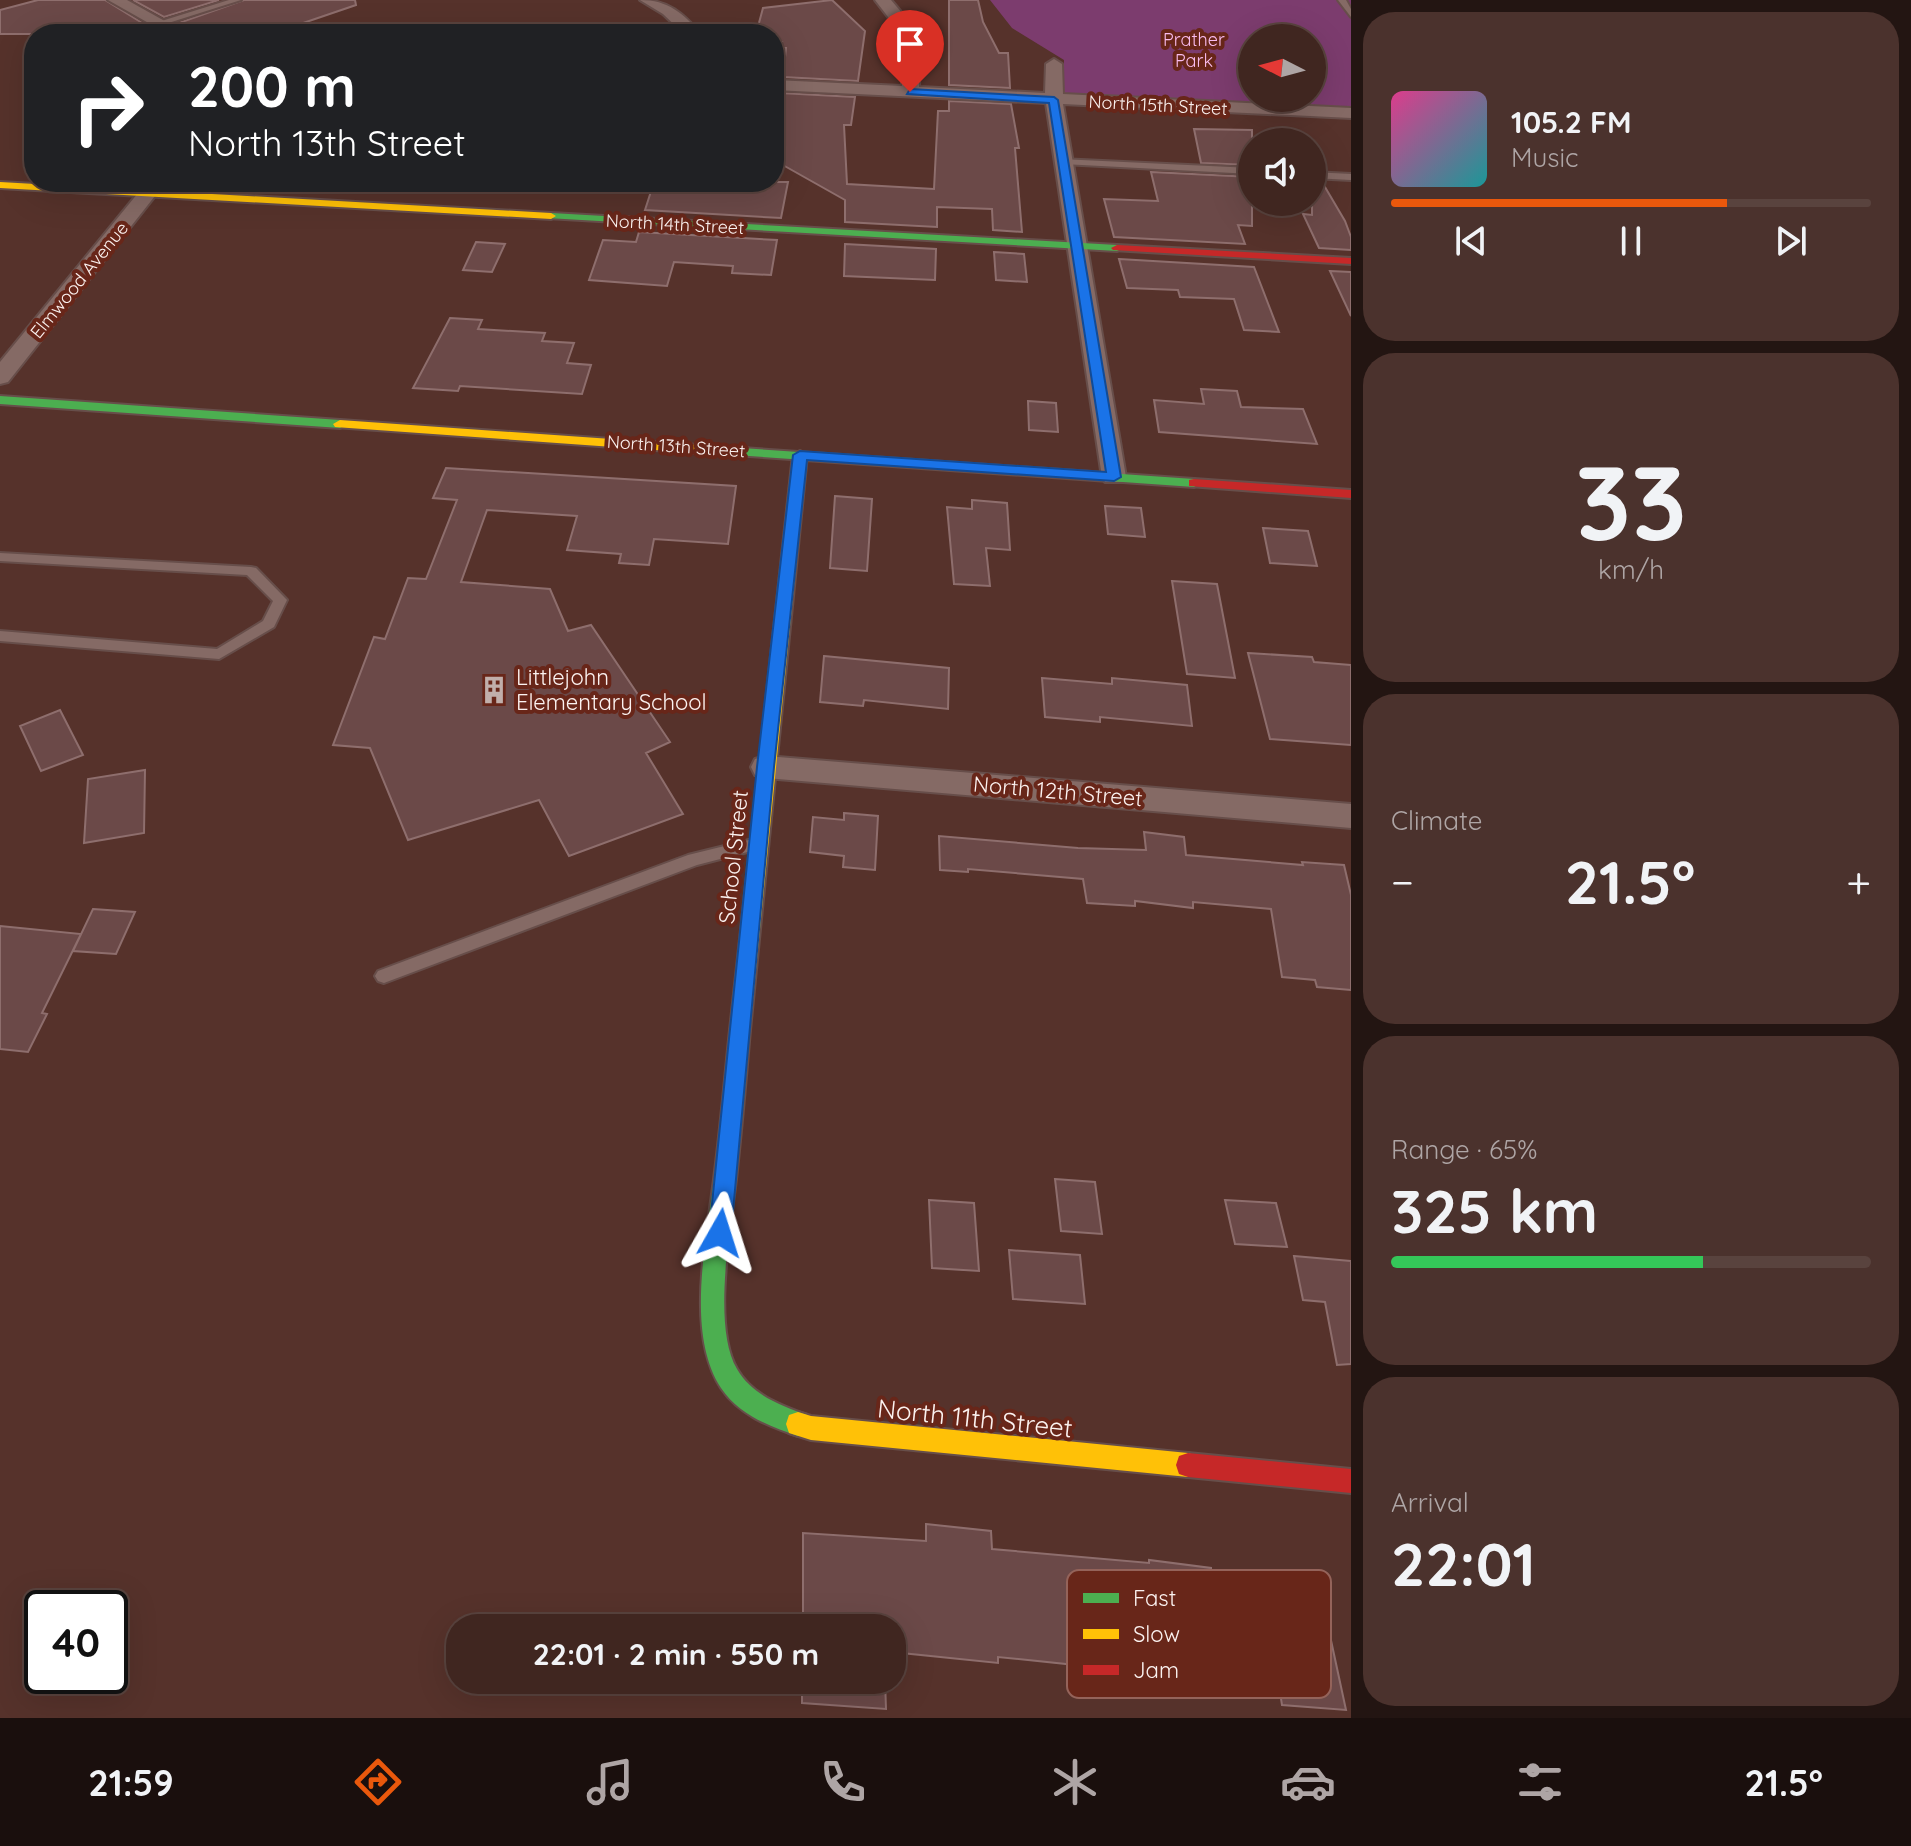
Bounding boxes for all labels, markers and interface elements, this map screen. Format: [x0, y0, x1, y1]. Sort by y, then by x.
pin [876, 10, 944, 92]
icon: arrive [888, 22, 932, 66]
north arrow [1238, 24, 1326, 112]
map controls [1238, 24, 1326, 216]
park label: Prather Park [1163, 28, 1225, 72]
text: 200 m [188, 51, 356, 121]
icon: right [56, 56, 160, 160]
street label: North 15th Street [1088, 90, 1228, 120]
text: 105.2 FM [1511, 103, 1632, 141]
text: North 13th Street [188, 120, 465, 165]
button: sound [1238, 128, 1326, 216]
text: Music [1511, 141, 1579, 174]
street label: North 14th Street [605, 209, 745, 239]
street label: Elmwood Avenue [25, 217, 133, 343]
icon: previous [1449, 219, 1493, 263]
icon: pause [1609, 219, 1653, 263]
icon: next [1769, 219, 1813, 263]
street label: North 13th Street [606, 430, 746, 462]
text: 33 [1575, 436, 1687, 566]
text: km/h [1598, 553, 1664, 586]
place label: Littlejohn Elementary School [516, 663, 707, 716]
building icon: Littlejohn Elementary School [479, 675, 509, 705]
street label: North 12th Street [972, 770, 1144, 812]
street label: School Street [712, 789, 754, 925]
text: Climate [1391, 804, 1482, 837]
text: 21.5° [1565, 844, 1695, 919]
text: − [1391, 854, 1414, 909]
text: + [1846, 854, 1871, 909]
text: Range · 65% [1391, 1133, 1537, 1166]
text: 325 km [1391, 1173, 1598, 1248]
position arrow [678, 1191, 762, 1275]
street label: North 11th Street [876, 1391, 1074, 1445]
text: Arrival [1391, 1486, 1469, 1519]
text: 22:01 [1391, 1526, 1536, 1601]
legend [1067, 1570, 1331, 1698]
text: Fast [1133, 1584, 1176, 1612]
speed limit sign: 40 [24, 1590, 128, 1694]
text: Slow [1133, 1620, 1180, 1648]
text: 22:01 · 2 min · 550 m [533, 1635, 819, 1673]
text: Jam [1133, 1656, 1179, 1684]
icon: directions [350, 1754, 406, 1810]
icon: music [582, 1754, 638, 1810]
icon: phone [815, 1754, 871, 1810]
icon: climate [1047, 1754, 1103, 1810]
icon: car [1280, 1754, 1336, 1810]
icon: filters [1512, 1754, 1568, 1810]
text: 21:59 [88, 1760, 174, 1805]
text: 21.5° [1744, 1760, 1823, 1805]

